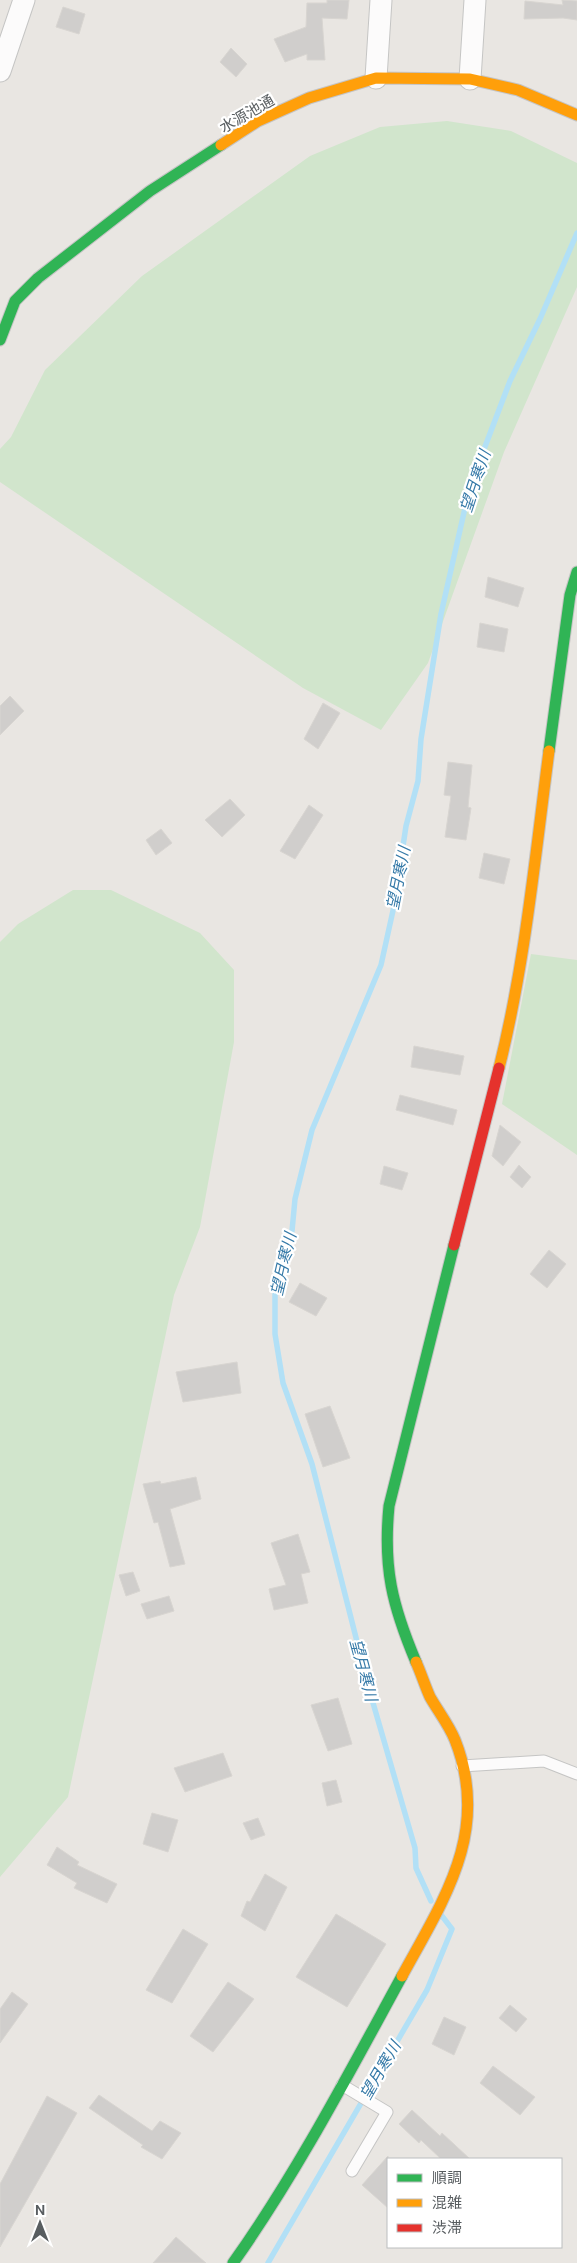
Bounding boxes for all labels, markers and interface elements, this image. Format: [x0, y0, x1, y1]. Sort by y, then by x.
street label: 水源池通 [216, 90, 278, 138]
water label: 望月寒川 [456, 446, 496, 515]
water label: 望月寒川 [382, 843, 415, 912]
water label: 望月寒川 [266, 1229, 301, 1298]
water label: 望月寒川 [345, 1636, 382, 1706]
water label: 望月寒川 [355, 2036, 407, 2103]
legend [387, 2158, 562, 2248]
text: 順調 [432, 2168, 462, 2188]
text: 混雑 [432, 2193, 462, 2213]
north arrow [15, 2198, 65, 2248]
text: N [35, 2201, 45, 2219]
text: 渋滞 [432, 2218, 462, 2238]

